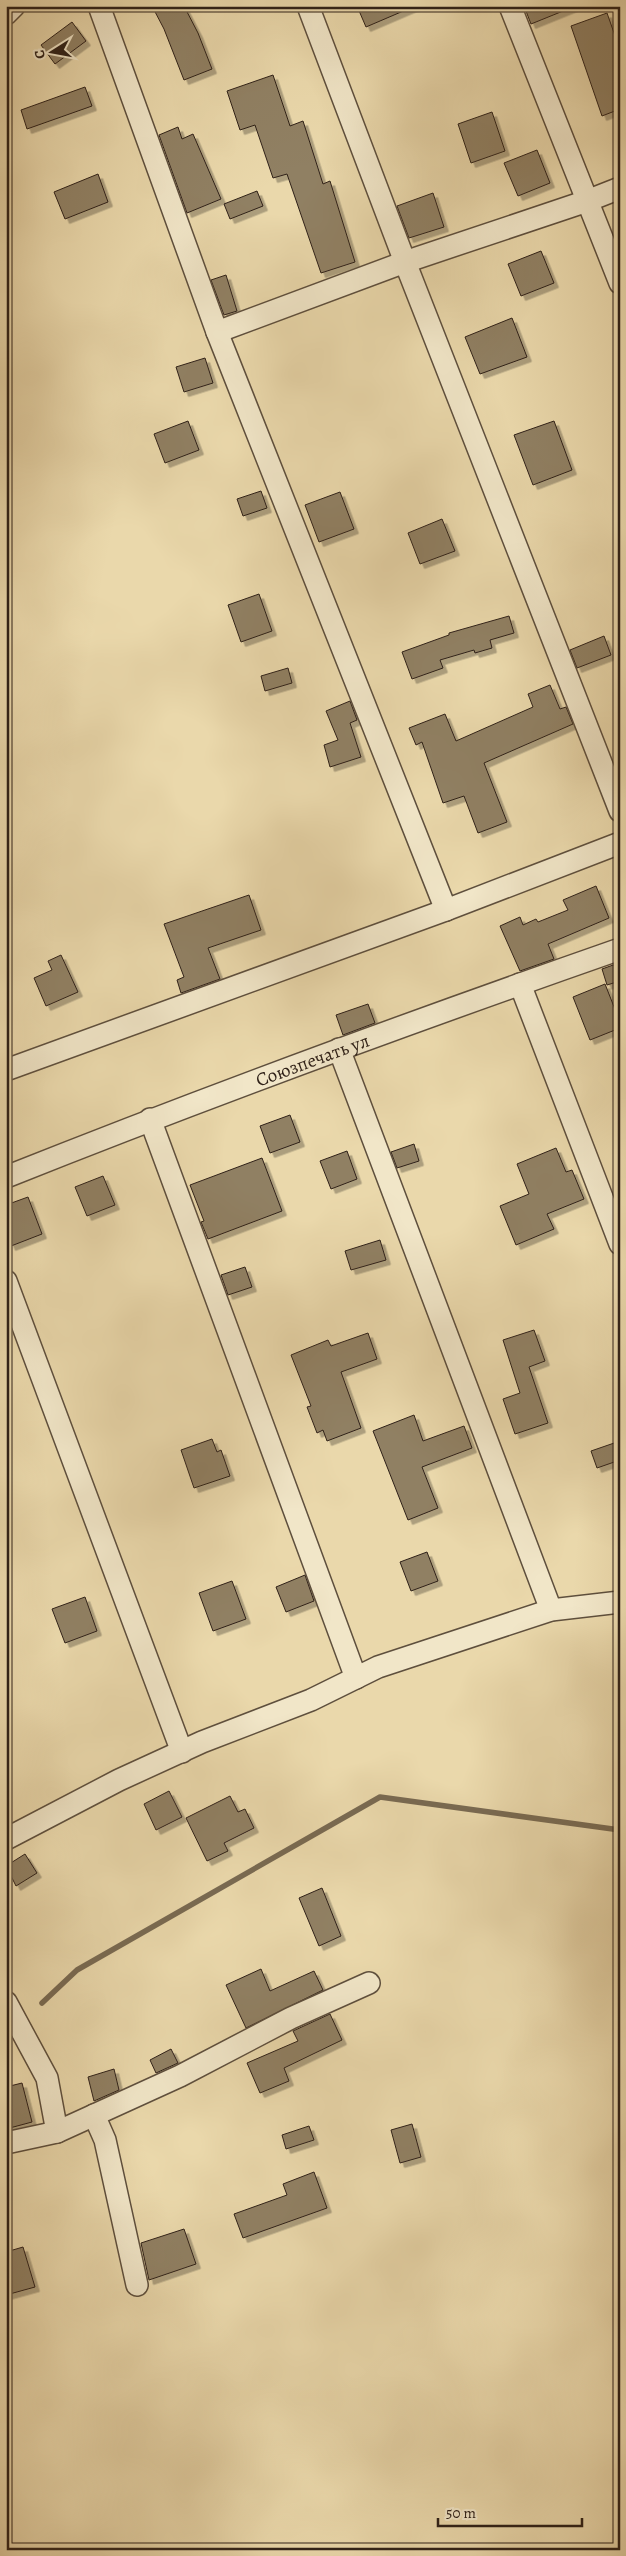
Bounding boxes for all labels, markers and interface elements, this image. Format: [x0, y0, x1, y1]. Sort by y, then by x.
north arrow [28, 28, 78, 78]
text: С [30, 48, 50, 60]
street label: Союзпечать ул [252, 1028, 373, 1093]
scale bar [438, 2496, 582, 2528]
text: 50 m [446, 2503, 476, 2523]

